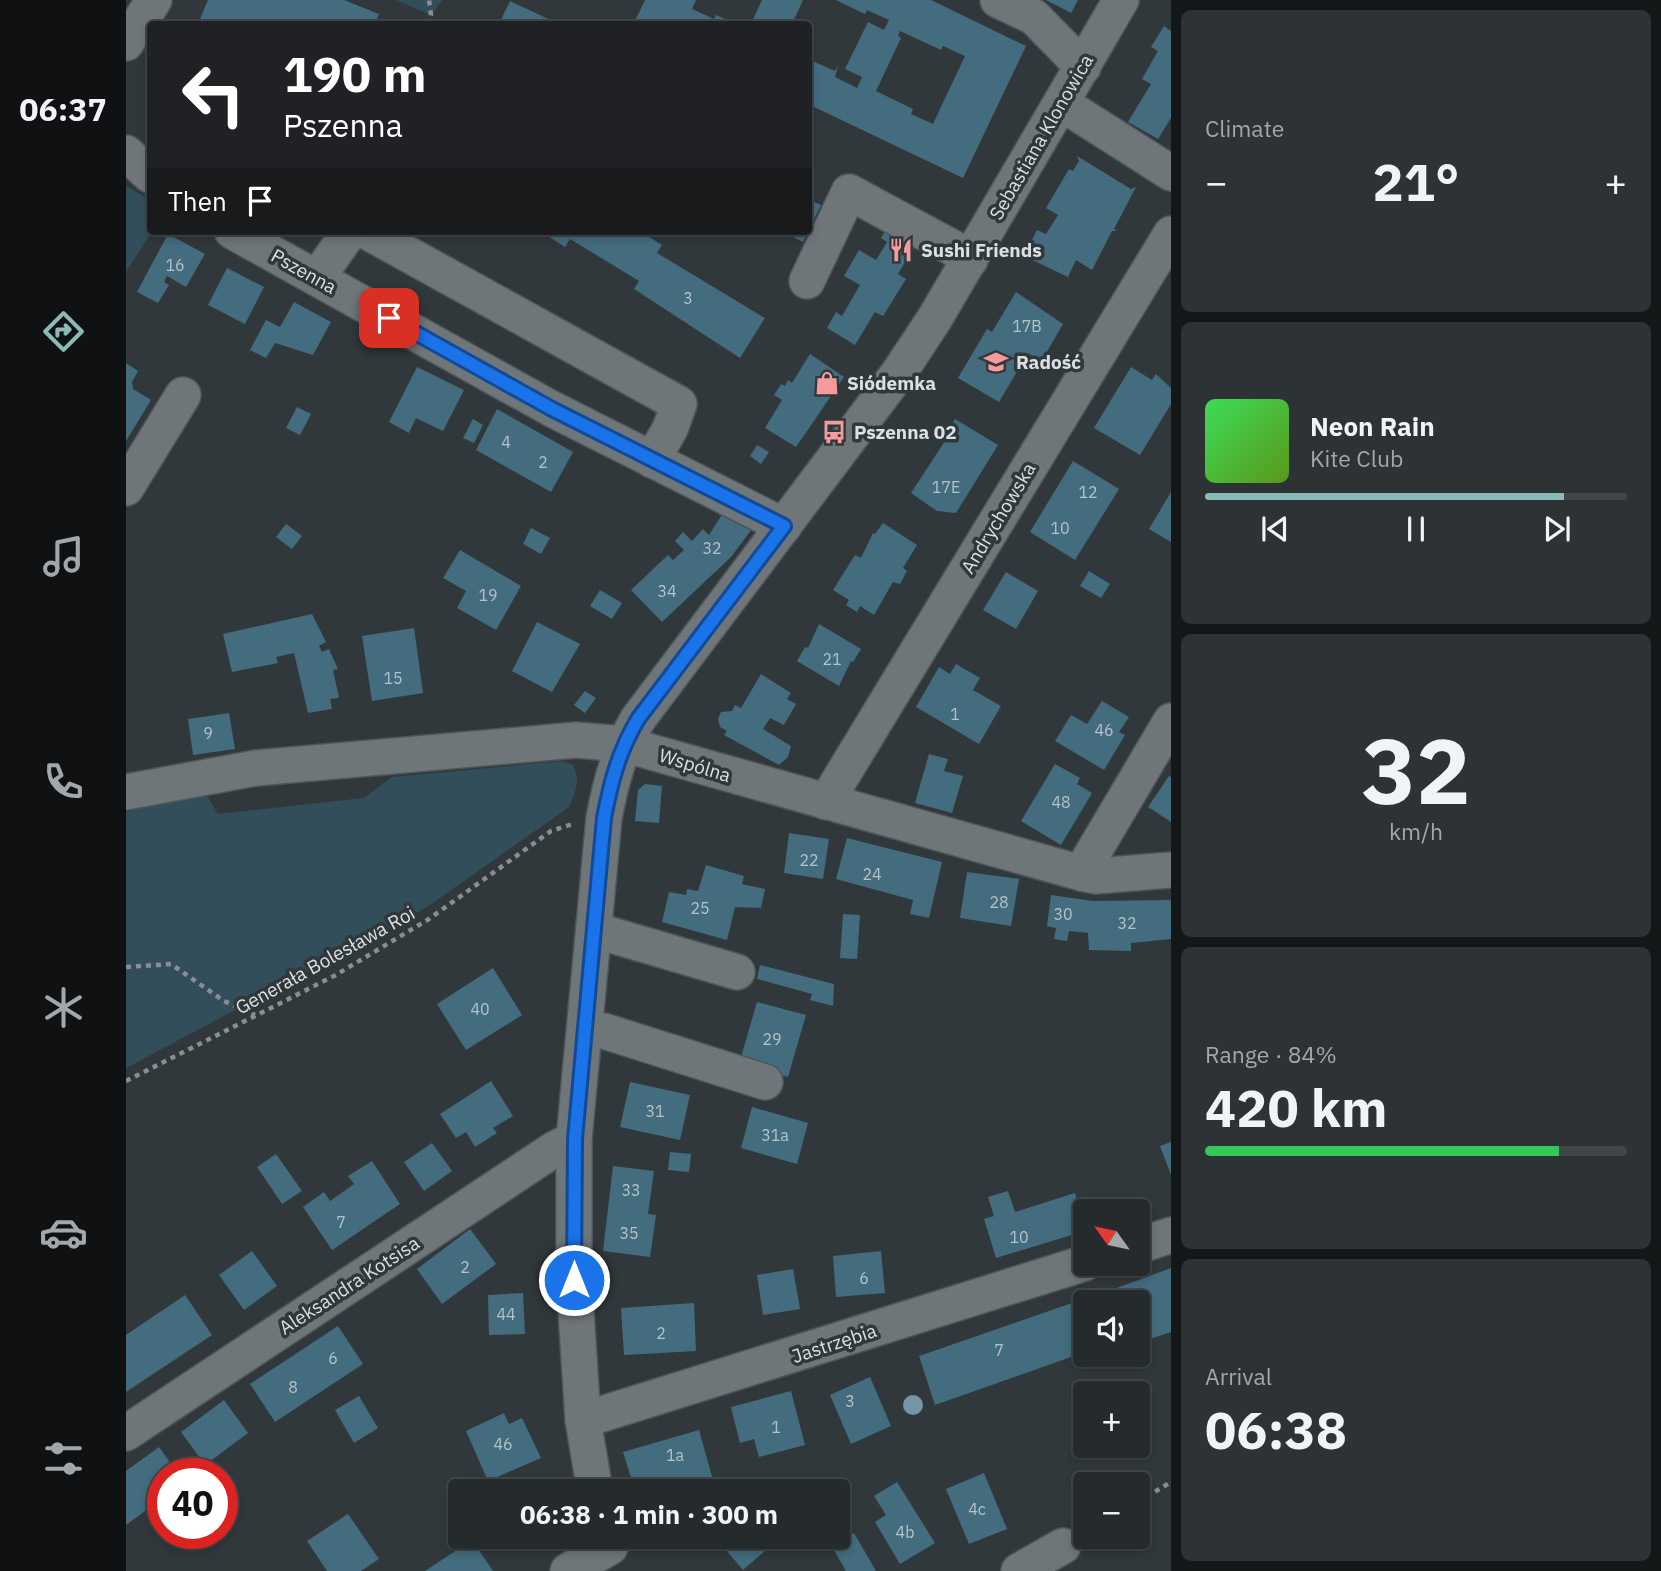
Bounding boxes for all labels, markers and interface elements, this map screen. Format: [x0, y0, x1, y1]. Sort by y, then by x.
text: 190 m [283, 42, 427, 105]
icon: left [168, 49, 259, 140]
street label: Sebastiana Klonowica [984, 50, 1098, 224]
text: 06:37 [19, 88, 107, 130]
text: Pszenna [283, 104, 403, 146]
text: Climate [1205, 113, 1284, 143]
text: 21° [1373, 148, 1459, 215]
text: − [1205, 157, 1228, 206]
text: + [1604, 157, 1627, 206]
icon: arrive [241, 182, 279, 220]
text: Then [168, 184, 227, 218]
restaurant icon: Sushi Friends [887, 236, 915, 264]
place label: Sushi Friends [921, 238, 1042, 262]
street label: Pszenna [267, 243, 341, 299]
house number: 16 [165, 255, 185, 275]
pin [359, 288, 419, 348]
house number: 3 [683, 288, 693, 308]
icon: arrive [370, 299, 408, 337]
icon: directions [39, 307, 88, 356]
house number: 17B [1012, 316, 1042, 336]
school or university icon: Radość [982, 348, 1010, 376]
place label: Radość [1016, 350, 1081, 374]
shop icon: Siódemka [813, 369, 841, 397]
place label: Siódemka [847, 371, 936, 395]
text: Neon Rain [1310, 409, 1435, 443]
bus stop icon: Pszenna 02 [820, 418, 848, 446]
place label: Pszenna 02 [854, 420, 957, 444]
house number: 4 [501, 432, 511, 452]
text: Kite Club [1310, 443, 1403, 473]
house number: 2 [538, 452, 548, 472]
street label: Andrychowska [955, 458, 1041, 578]
house number: 17E [932, 477, 960, 497]
house number: 12 [1078, 482, 1098, 502]
icon: previous [1256, 510, 1294, 548]
icon: pause [1397, 510, 1435, 548]
icon: next [1538, 510, 1576, 548]
house number: 10 [1050, 518, 1070, 538]
icon: music [39, 532, 88, 581]
house number: 32 [702, 538, 722, 558]
house number: 34 [657, 581, 677, 601]
house number: 19 [478, 585, 498, 605]
house number: 21 [822, 649, 842, 669]
house number: 15 [383, 668, 403, 688]
house number: 1 [950, 704, 960, 724]
text: 32 [1361, 711, 1471, 829]
house number: 46 [1094, 720, 1114, 740]
house number: 9 [203, 723, 213, 743]
street label: Wspólna [656, 743, 734, 787]
icon: phone [39, 757, 88, 806]
house number: 48 [1051, 792, 1071, 812]
text: km/h [1389, 816, 1443, 846]
house number: 22 [799, 850, 819, 870]
house number: 24 [862, 864, 882, 884]
house number: 28 [989, 892, 1009, 912]
house number: 25 [690, 898, 710, 918]
street label: Generała Bolesława Roi [231, 901, 419, 1019]
house number: 30 [1053, 904, 1073, 924]
house number: 32 [1117, 913, 1137, 933]
icon: climate [39, 983, 88, 1032]
house number: 40 [470, 999, 490, 1019]
house number: 29 [762, 1029, 782, 1049]
text: Range · 84% [1205, 1039, 1337, 1069]
text: 420 km [1205, 1074, 1387, 1141]
house number: 31 [645, 1101, 665, 1121]
house number: 31a [761, 1125, 789, 1145]
house number: 33 [621, 1180, 641, 1200]
north arrow [1073, 1199, 1150, 1276]
map controls [1073, 1199, 1150, 1549]
icon: car [39, 1208, 88, 1257]
house number: 7 [336, 1212, 346, 1232]
house number: 35 [619, 1223, 639, 1243]
house number: 10 [1009, 1227, 1029, 1247]
street label: Aleksandra Kotsisa [274, 1231, 424, 1339]
position arrow [537, 1243, 611, 1317]
house number: 2 [460, 1257, 470, 1277]
house number: 6 [859, 1268, 869, 1288]
button: sound [1073, 1290, 1150, 1367]
house number: 44 [496, 1304, 516, 1324]
street label: Jastrzębia [789, 1318, 879, 1368]
house number: 2 [656, 1323, 666, 1343]
house number: 7 [994, 1340, 1004, 1360]
house number: 6 [328, 1348, 338, 1368]
text: Arrival [1205, 1361, 1272, 1391]
house number: 8 [288, 1377, 298, 1397]
button: + [1073, 1381, 1150, 1458]
house number: 3 [845, 1391, 855, 1411]
text: 06:38 [1205, 1396, 1347, 1463]
house number: 1 [771, 1417, 781, 1437]
icon: filters [39, 1434, 88, 1483]
house number: 46 [493, 1434, 513, 1454]
house number: 1a [666, 1445, 685, 1465]
speed limit sign: 40 [147, 1458, 238, 1549]
button: − [1073, 1472, 1150, 1549]
text: 06:38 · 1 min · 300 m [520, 1497, 778, 1531]
house number: 4c [968, 1499, 986, 1519]
house number: 4b [896, 1522, 914, 1542]

